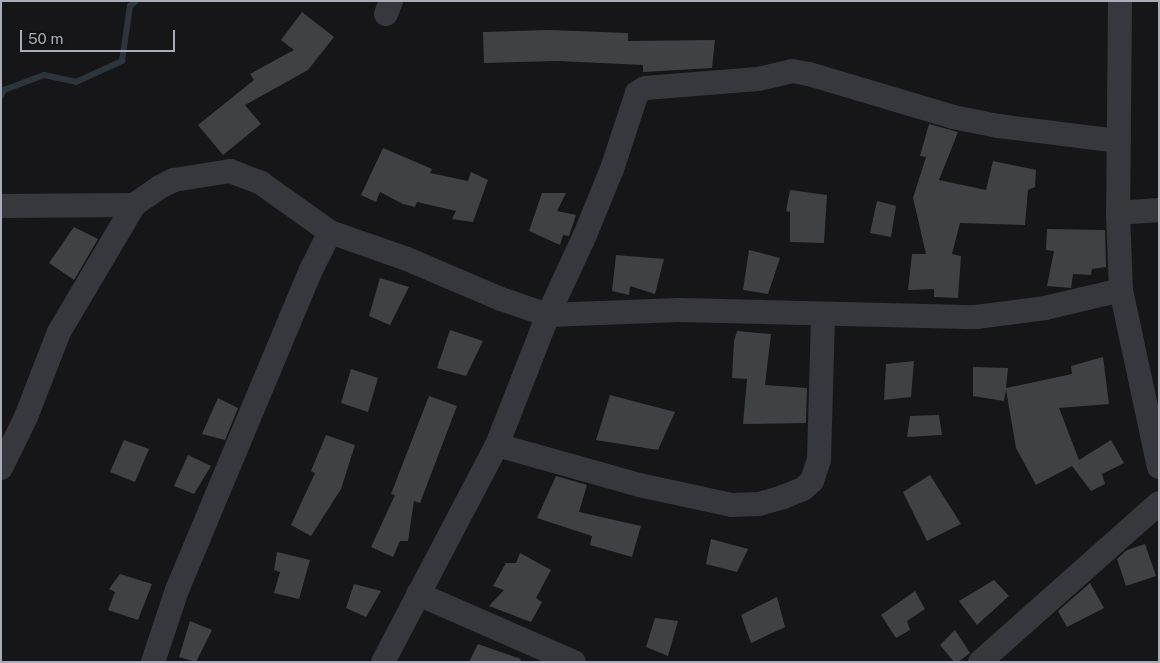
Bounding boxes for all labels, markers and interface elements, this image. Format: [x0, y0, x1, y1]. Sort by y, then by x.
scale bar [22, 20, 178, 52]
text: 50 m [28, 30, 63, 47]

